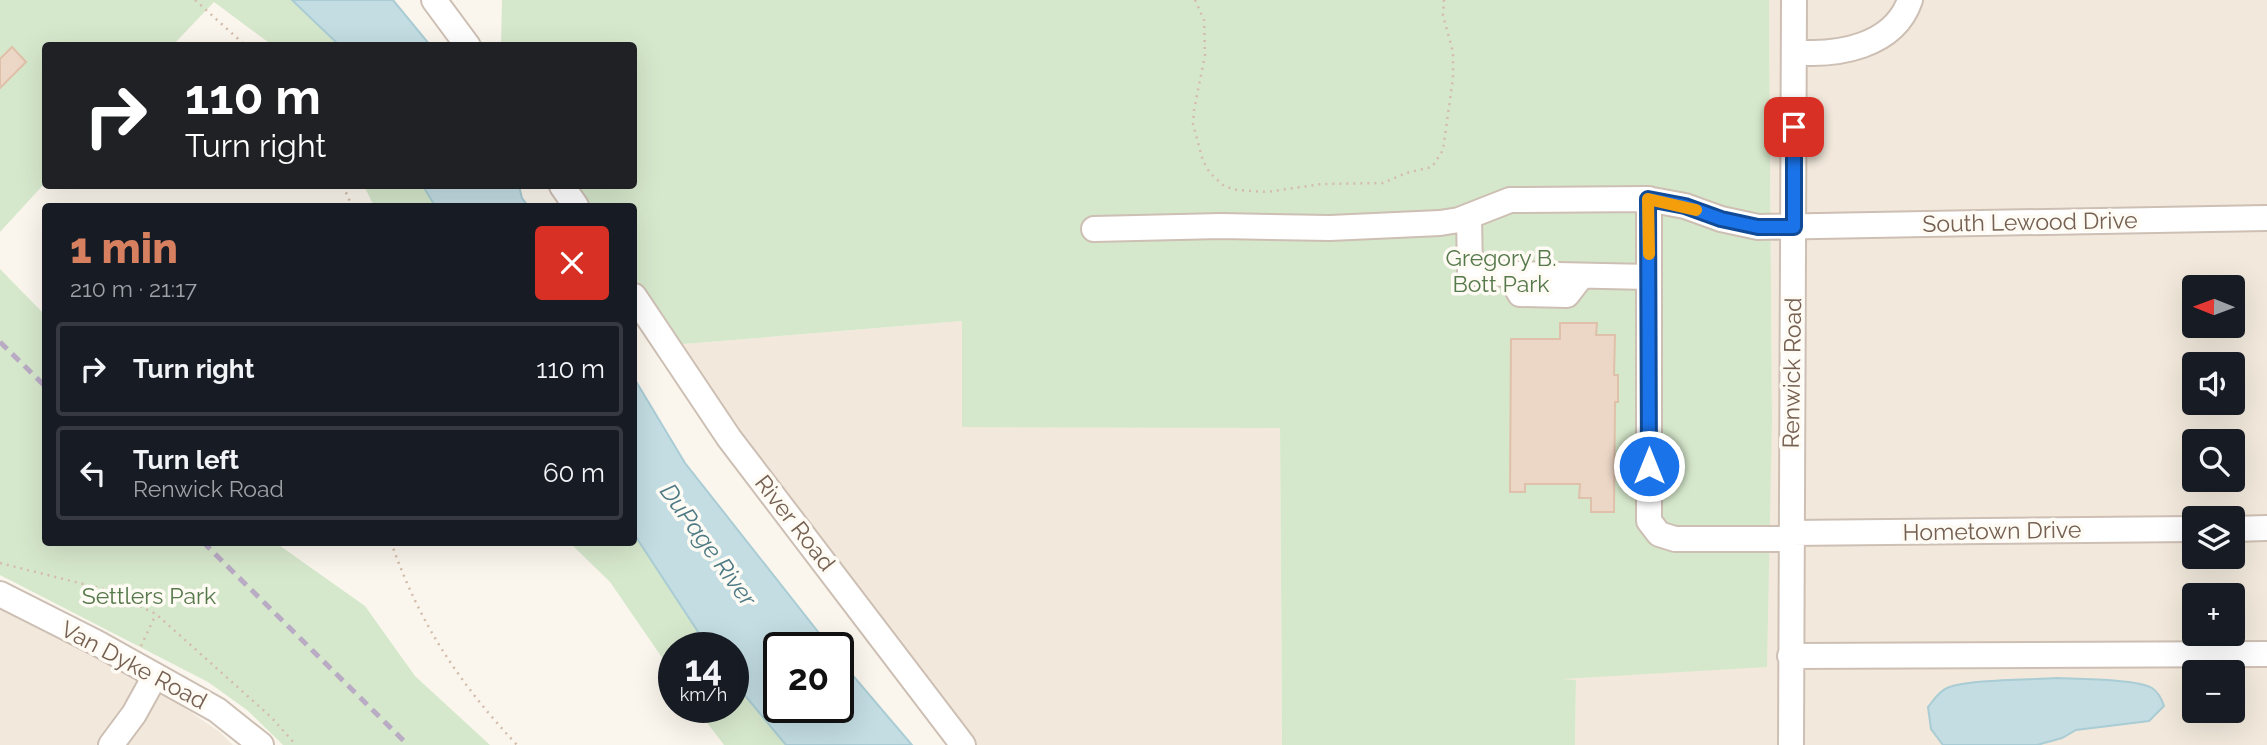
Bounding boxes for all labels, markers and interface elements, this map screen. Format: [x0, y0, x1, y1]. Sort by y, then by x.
text: 110 m [185, 68, 321, 125]
icon: right [70, 70, 161, 161]
pin [1764, 97, 1824, 157]
icon: arrive [1775, 108, 1813, 146]
text: Turn right [185, 127, 326, 164]
street label: South Lewood Drive [1922, 206, 2138, 237]
text: 1 min [70, 224, 178, 273]
button: close [535, 226, 609, 300]
park label: Gregory B. Bott Park [1445, 244, 1557, 297]
text: 210 m · 21:17 [70, 275, 197, 302]
north arrow [2182, 275, 2245, 338]
map controls [2182, 275, 2245, 723]
street label: Renwick Road [1777, 297, 1806, 449]
icon: right [74, 350, 112, 388]
button: sound [2182, 352, 2245, 415]
text: Turn right [133, 354, 254, 384]
text: 110 m [536, 354, 605, 384]
position arrow [1612, 429, 1686, 503]
button: search [2182, 429, 2245, 492]
text: Turn left [133, 445, 239, 475]
icon: left [74, 454, 112, 492]
text: 60 m [543, 458, 605, 488]
street label: River Road [750, 470, 841, 576]
text: Renwick Road [133, 475, 284, 502]
water label: DuPage River [654, 478, 763, 612]
button: layers [2182, 506, 2245, 569]
street label: Hometown Drive [1902, 515, 2082, 546]
park label: Settlers Park [82, 582, 216, 609]
button: + [2182, 583, 2245, 646]
street label: Van Dyke Road [57, 615, 212, 714]
speed limit sign: 20 [763, 632, 854, 723]
text: 14 [685, 648, 722, 689]
button: − [2182, 660, 2245, 723]
text: km/h [680, 684, 727, 705]

